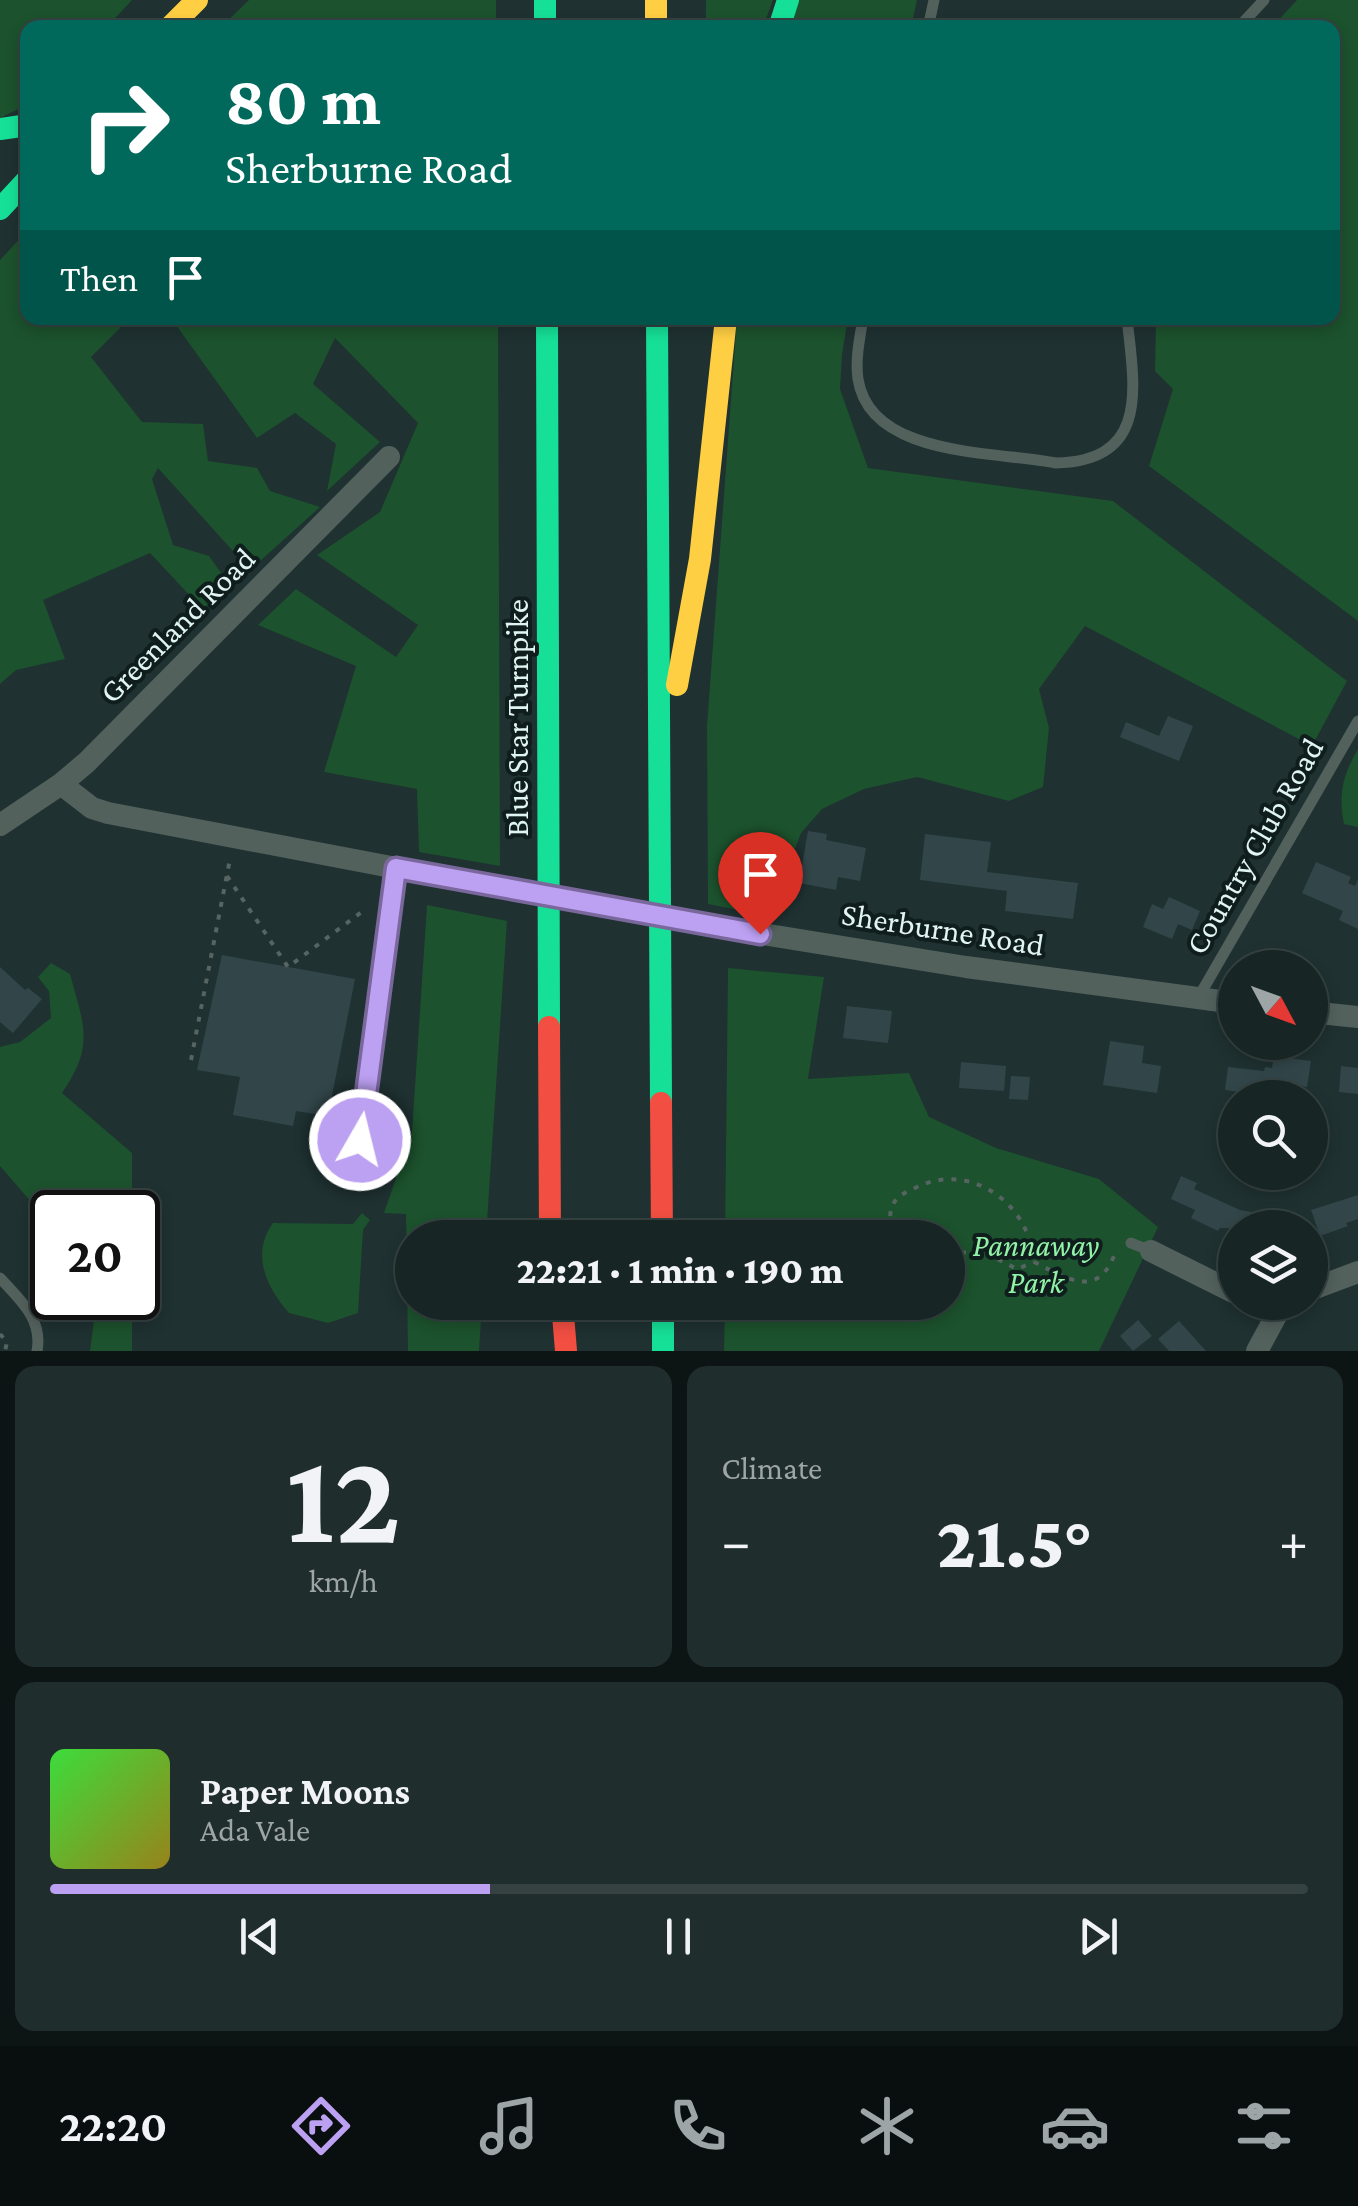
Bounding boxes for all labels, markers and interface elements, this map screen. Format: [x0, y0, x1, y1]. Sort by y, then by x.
icon: right [60, 60, 190, 190]
text: 80 m [225, 61, 381, 139]
text: Sherburne Road [225, 143, 512, 193]
icon: arrive [158, 250, 213, 305]
text: Then [60, 257, 138, 299]
street label: Greenland Road [92, 540, 262, 710]
street label: Blue Star Turnpike [499, 599, 535, 837]
street label: Country Club Road [1178, 732, 1330, 960]
pin [718, 832, 803, 935]
icon: arrive [733, 847, 788, 902]
street label: Sherburne Road [839, 895, 1047, 963]
north arrow [1218, 950, 1328, 1060]
map controls [1218, 950, 1328, 1320]
button: search [1218, 1080, 1328, 1190]
position arrow [308, 1088, 412, 1192]
speed limit sign: 20 [30, 1190, 160, 1320]
button: layers [1218, 1210, 1328, 1320]
park label: Pannaway Park [973, 1227, 1099, 1300]
text: 22:21 · 1 min · 190 m [517, 1249, 843, 1291]
text: 12 [286, 1425, 401, 1570]
text: Climate [722, 1450, 822, 1486]
text: 21.5° [937, 1500, 1093, 1583]
text: − [722, 1511, 751, 1572]
text: + [1279, 1511, 1308, 1572]
text: km/h [309, 1563, 378, 1599]
text: Paper Moons [200, 1770, 410, 1812]
text: Ada Vale [200, 1812, 310, 1848]
icon: previous [232, 1909, 287, 1964]
icon: pause [651, 1909, 706, 1964]
icon: next [1071, 1909, 1126, 1964]
icon: directions [286, 2091, 356, 2161]
icon: music [474, 2091, 544, 2161]
icon: phone [663, 2091, 733, 2161]
icon: climate [852, 2091, 922, 2161]
icon: car [1040, 2091, 1110, 2161]
icon: filters [1229, 2091, 1299, 2161]
text: 22:20 [59, 2101, 167, 2151]

